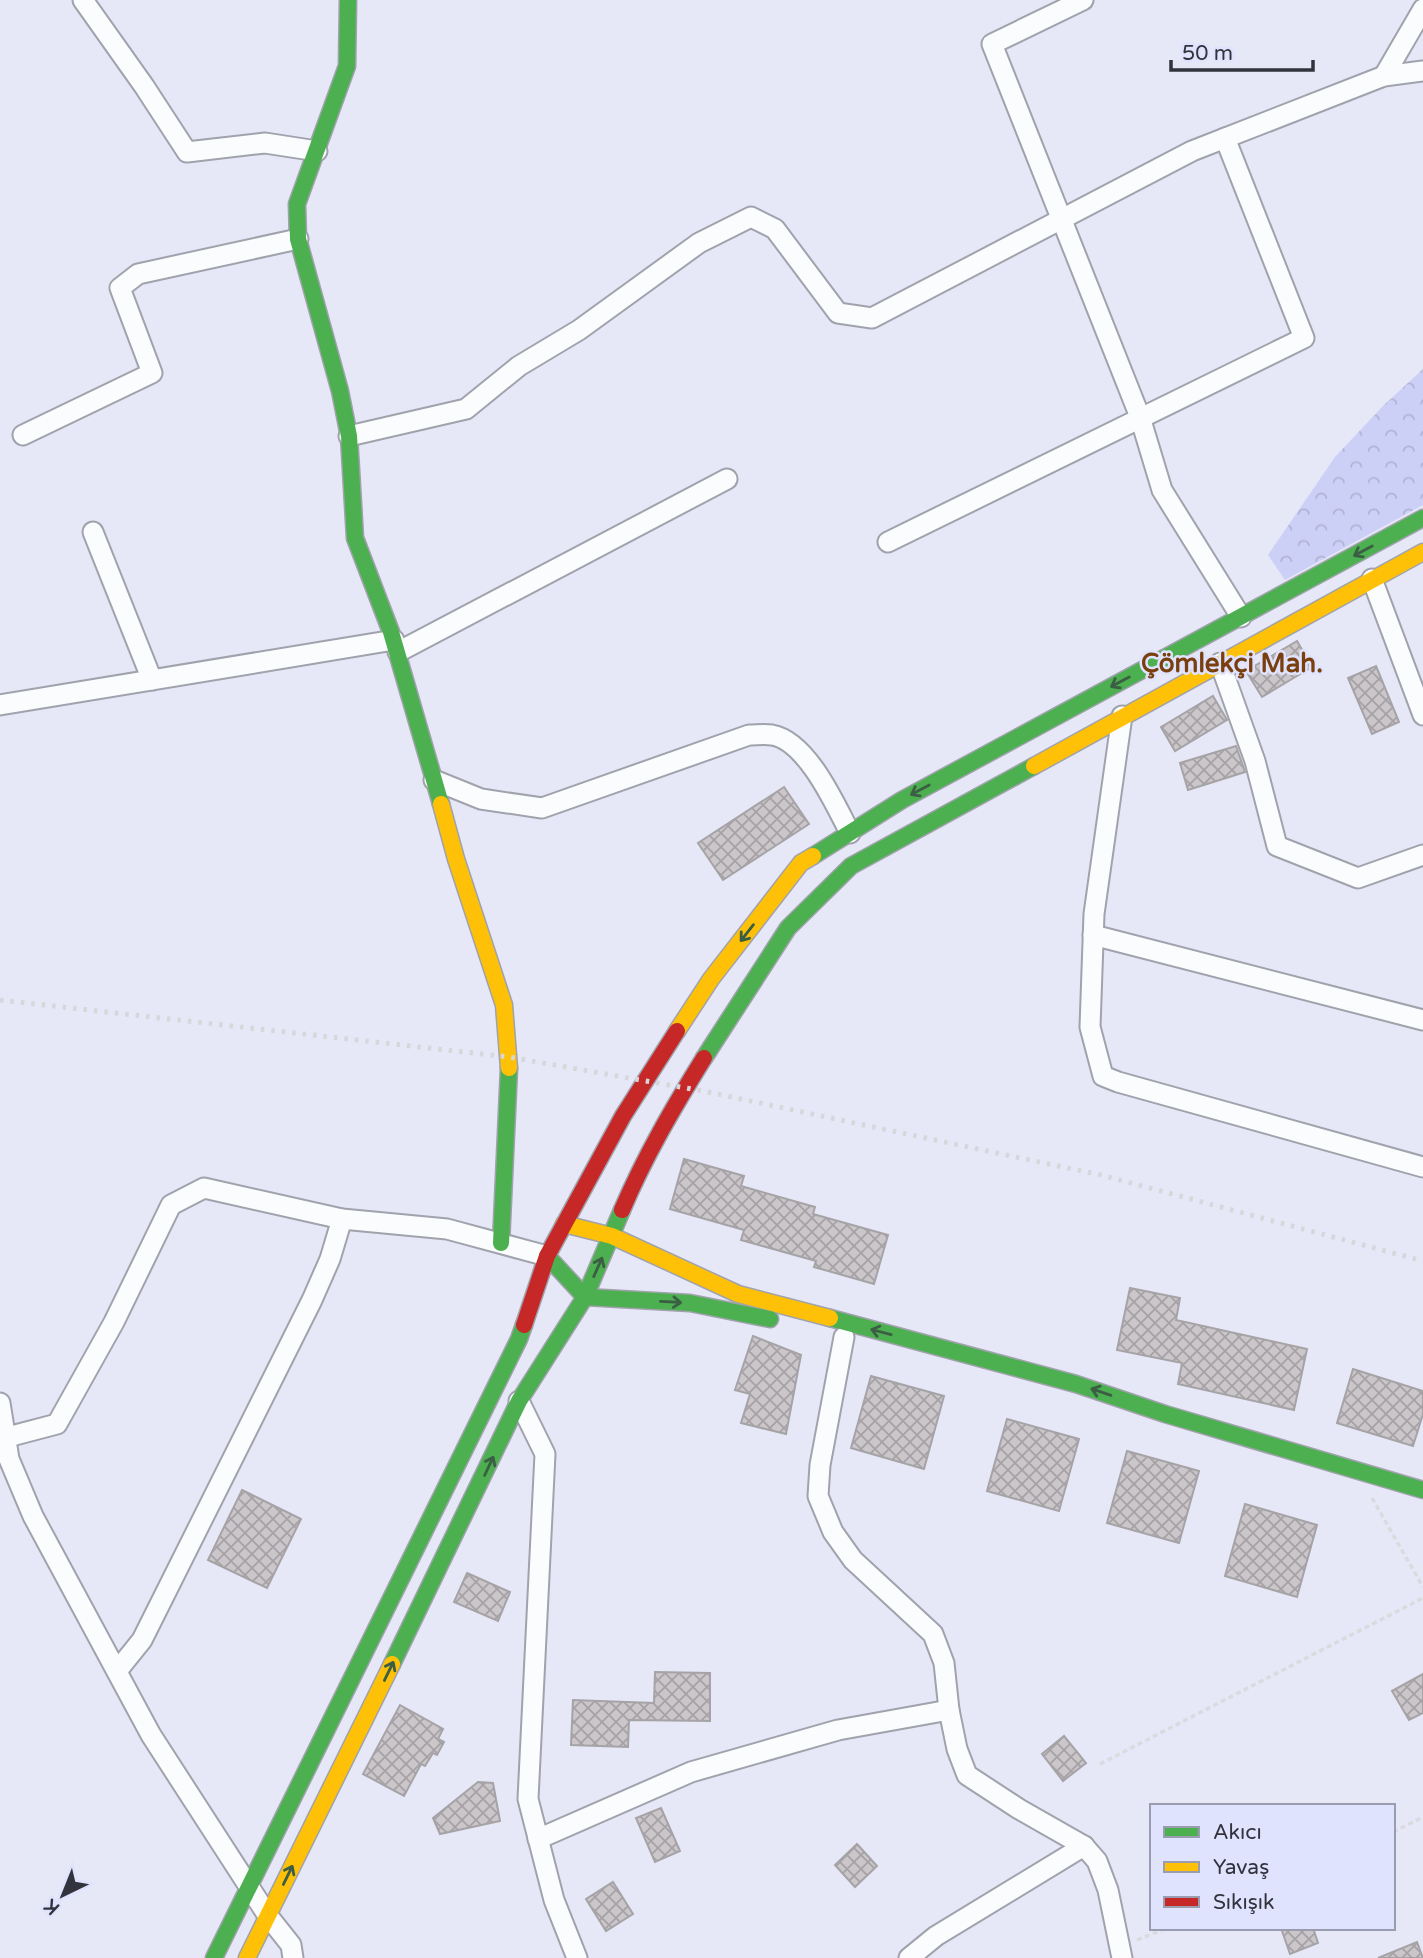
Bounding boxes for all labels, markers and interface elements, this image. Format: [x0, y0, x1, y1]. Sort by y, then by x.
scale bar [1171, 28, 1313, 72]
text: 50 m [1182, 41, 1233, 66]
one-way arrow [1353, 544, 1374, 558]
district label: Çömlekçi Mah. [1141, 648, 1323, 679]
one-way arrow [1110, 676, 1131, 689]
one-way arrow [910, 784, 931, 798]
one-way arrow [740, 923, 755, 942]
one-way arrow [592, 1257, 605, 1279]
one-way arrow [659, 1295, 682, 1308]
one-way arrow [870, 1325, 893, 1338]
one-way arrow [1090, 1385, 1112, 1397]
one-way arrow [482, 1456, 496, 1477]
one-way arrow [383, 1661, 397, 1682]
legend [1150, 1804, 1395, 1930]
text: Akıcı [1213, 1820, 1262, 1845]
text: Yavaş [1213, 1855, 1269, 1880]
north arrow [28, 1860, 98, 1930]
one-way arrow [282, 1865, 296, 1886]
text: Sıkışık [1213, 1890, 1274, 1915]
text: K [40, 1894, 64, 1919]

